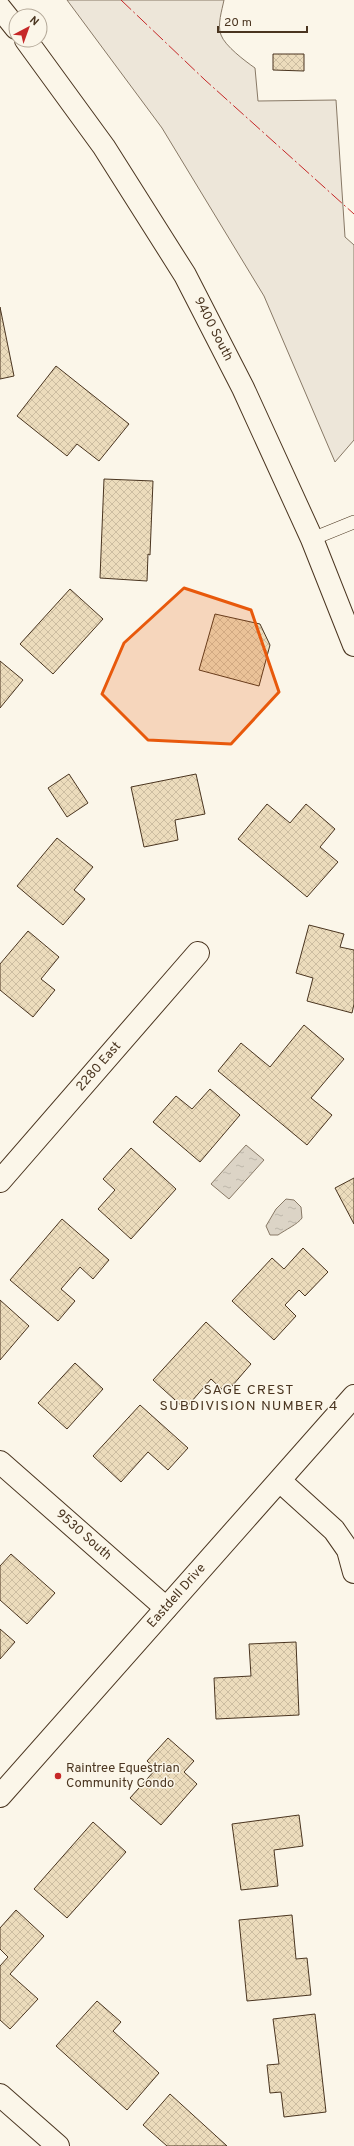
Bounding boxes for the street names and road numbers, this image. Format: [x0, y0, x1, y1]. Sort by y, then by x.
street label: 9400 South [190, 295, 236, 364]
street label: 2280 East [73, 1039, 125, 1095]
street label: 9530 South [52, 1506, 115, 1564]
street label: Eastdell Drive [144, 1561, 210, 1631]

